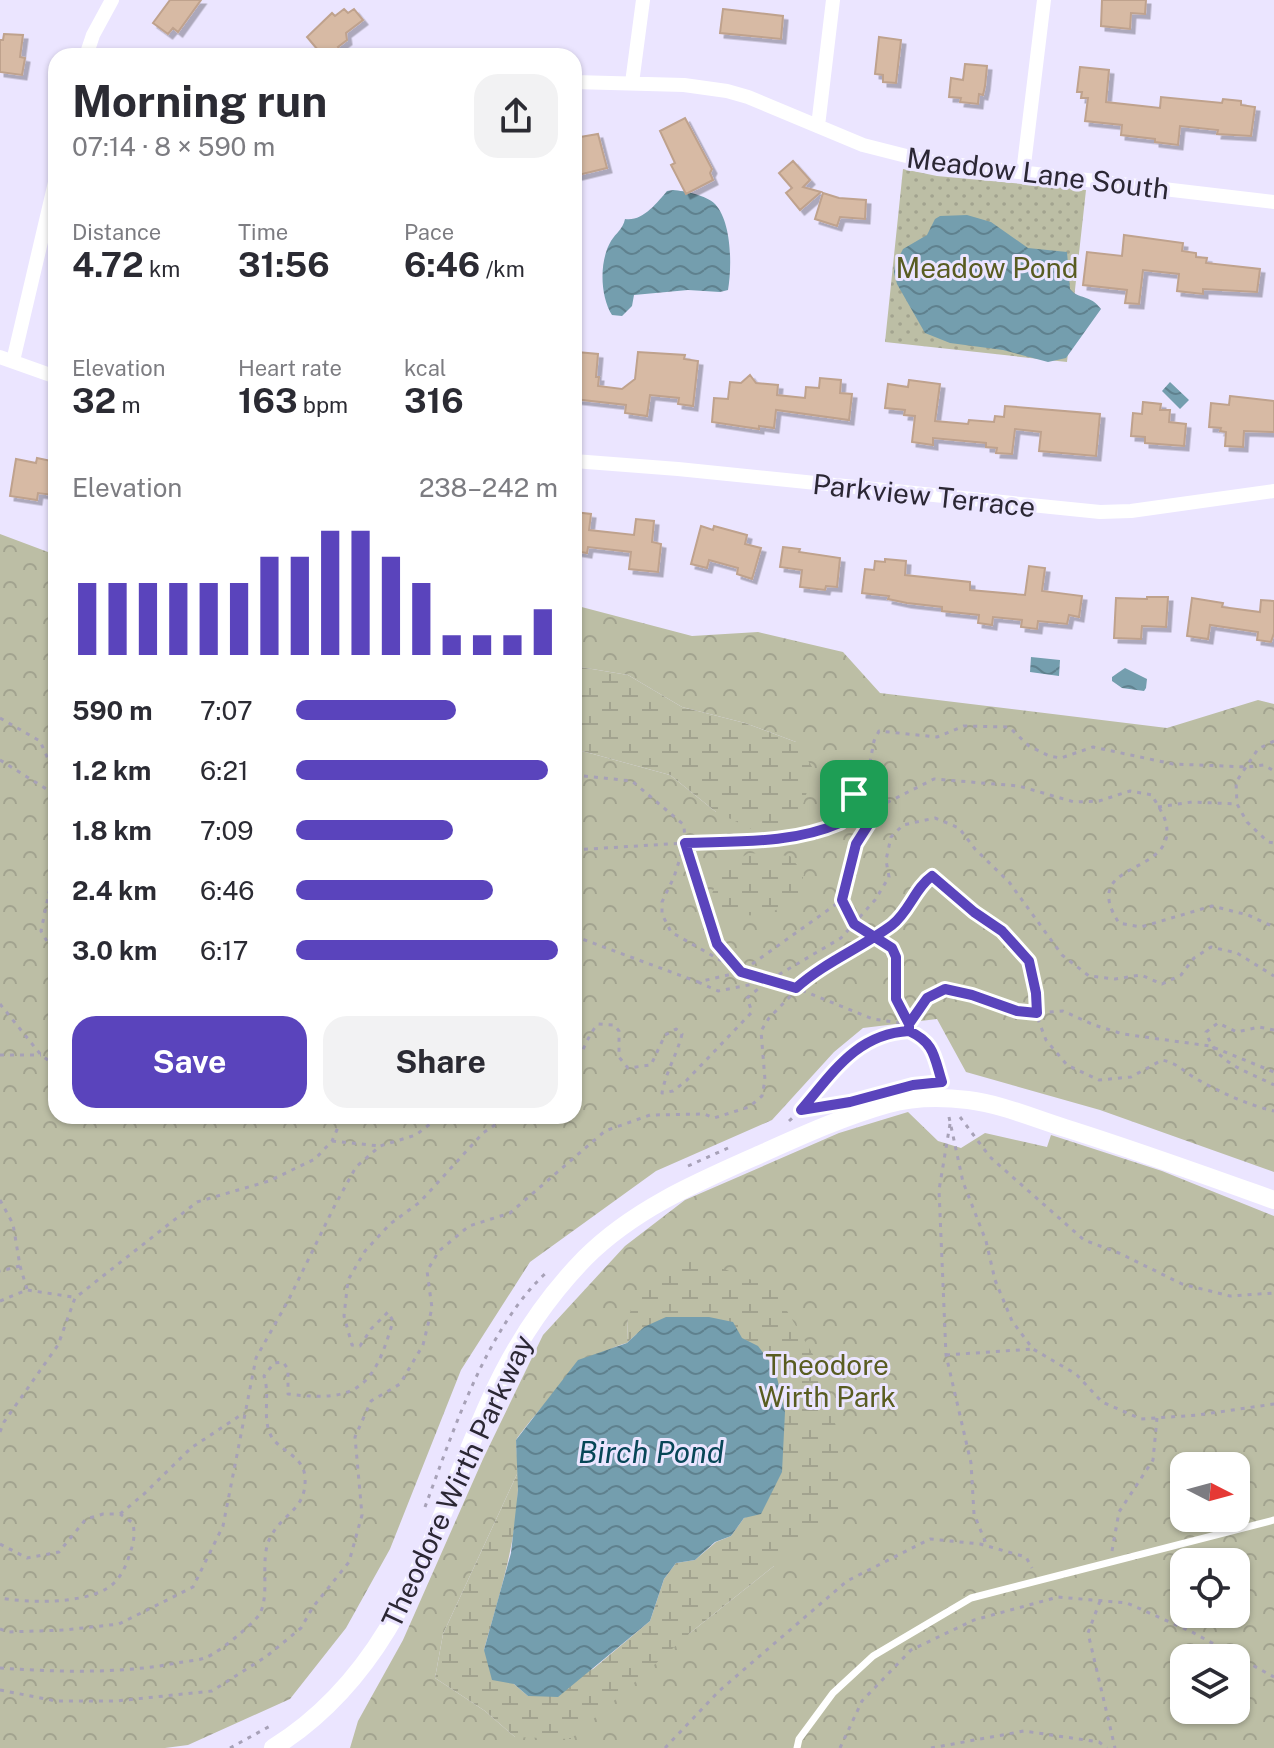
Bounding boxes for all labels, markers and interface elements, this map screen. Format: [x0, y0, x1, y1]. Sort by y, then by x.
button: share [474, 74, 558, 158]
text: Morning run [72, 75, 327, 127]
text: 07:14 · 8 × 590 m [72, 131, 275, 162]
street label: Meadow Lane South [905, 141, 1171, 205]
text: Distance [72, 219, 161, 245]
text: Time [238, 219, 288, 245]
text: Pace [404, 219, 454, 245]
text: 4.72 [72, 245, 144, 285]
text: 31:56 [238, 245, 330, 285]
text: 6:46 [404, 245, 480, 285]
park label: Meadow Pond [896, 251, 1078, 284]
text: km [144, 256, 180, 282]
text: /km [480, 256, 525, 282]
text: Elevation [72, 355, 165, 381]
text: Heart rate [238, 355, 342, 381]
text: kcal [404, 355, 446, 381]
text: 32 [72, 381, 116, 421]
text: 163 [238, 381, 298, 421]
text: 316 [404, 381, 464, 421]
text: m [116, 392, 141, 418]
text: bpm [298, 392, 348, 418]
street label: Parkview Terrace [811, 467, 1037, 523]
text: Elevation [72, 472, 182, 503]
text: 238–242 m [419, 472, 558, 503]
text: 590 m [72, 695, 153, 726]
text: 7:07 [200, 695, 253, 726]
text: 1.2 km [72, 755, 151, 786]
text: 6:21 [200, 755, 249, 786]
pin [820, 760, 888, 828]
icon: arrive [832, 772, 876, 816]
text: 1.8 km [72, 815, 152, 846]
text: 7:09 [200, 815, 253, 846]
text: 2.4 km [72, 875, 157, 906]
text: 6:46 [200, 875, 254, 906]
text: 3.0 km [72, 935, 157, 966]
text: 6:17 [200, 935, 248, 966]
button: Save [72, 1016, 307, 1108]
button: Share [323, 1016, 558, 1108]
street label: Theodore Wirth Parkway [375, 1329, 539, 1633]
park label: Theodore Wirth Park [758, 1348, 896, 1413]
water label: Birch Pond [578, 1434, 724, 1470]
north arrow [1170, 1452, 1250, 1532]
map controls [1170, 1452, 1250, 1724]
button: locate [1170, 1548, 1250, 1628]
button: layers [1170, 1644, 1250, 1724]

